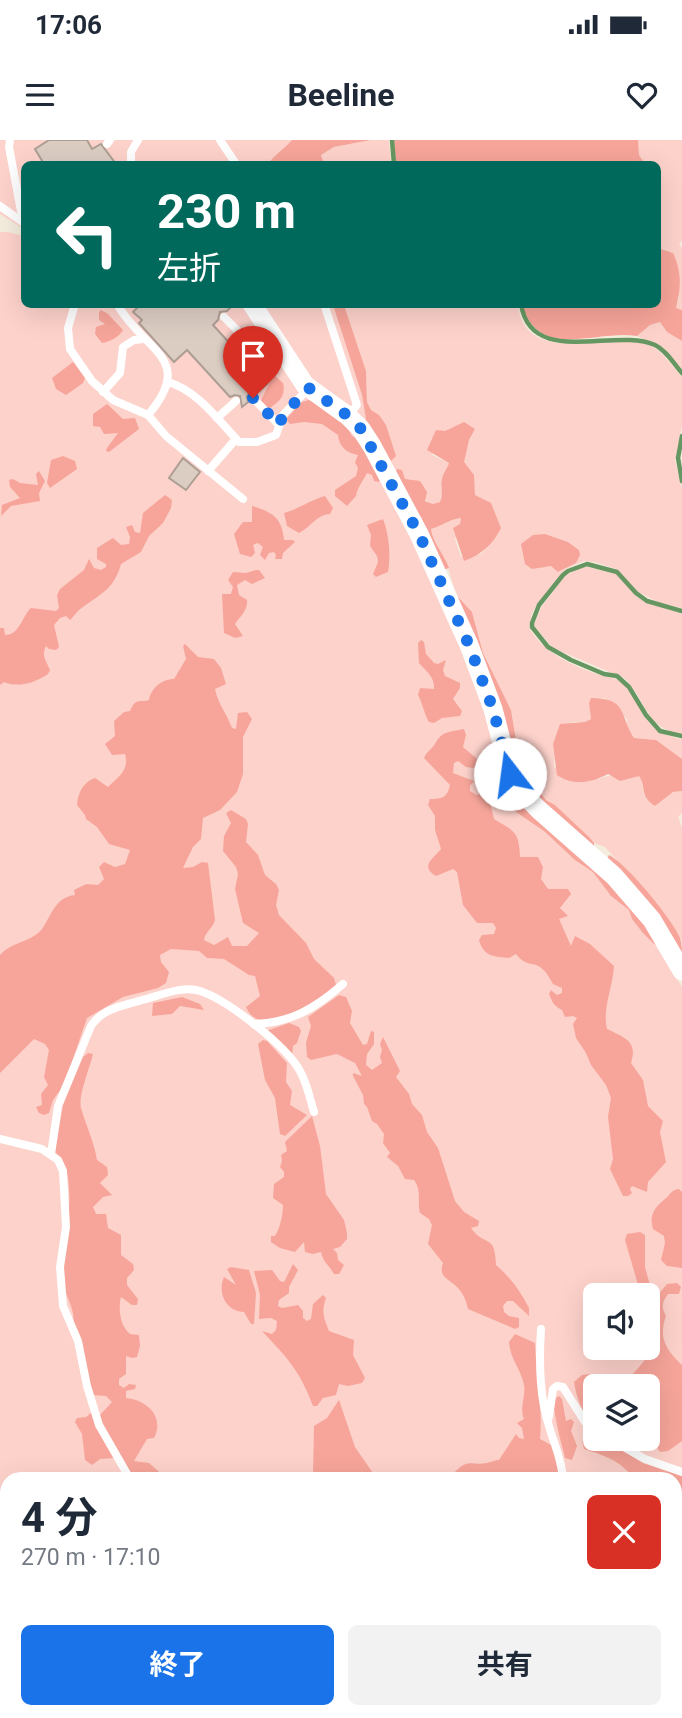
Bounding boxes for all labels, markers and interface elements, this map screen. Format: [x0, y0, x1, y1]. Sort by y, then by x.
text: 17:06 [35, 10, 102, 40]
icon: menu [21, 76, 59, 114]
text: Beeline [287, 76, 395, 114]
icon: heart [623, 76, 661, 114]
text: 230 m [157, 183, 296, 240]
icon: left [42, 189, 133, 280]
text: 左折 [157, 249, 221, 287]
pin [223, 326, 283, 398]
icon: arrive [234, 337, 272, 375]
position arrow [473, 737, 547, 811]
map controls [583, 1283, 660, 1451]
button: sound [583, 1283, 660, 1360]
button: layers [583, 1374, 660, 1451]
text: 4 分 [21, 1493, 98, 1542]
button: close [587, 1495, 661, 1569]
text: 270 m · 17:10 [21, 1544, 160, 1571]
button: 終了 [21, 1625, 334, 1705]
button: 共有 [348, 1625, 661, 1705]

